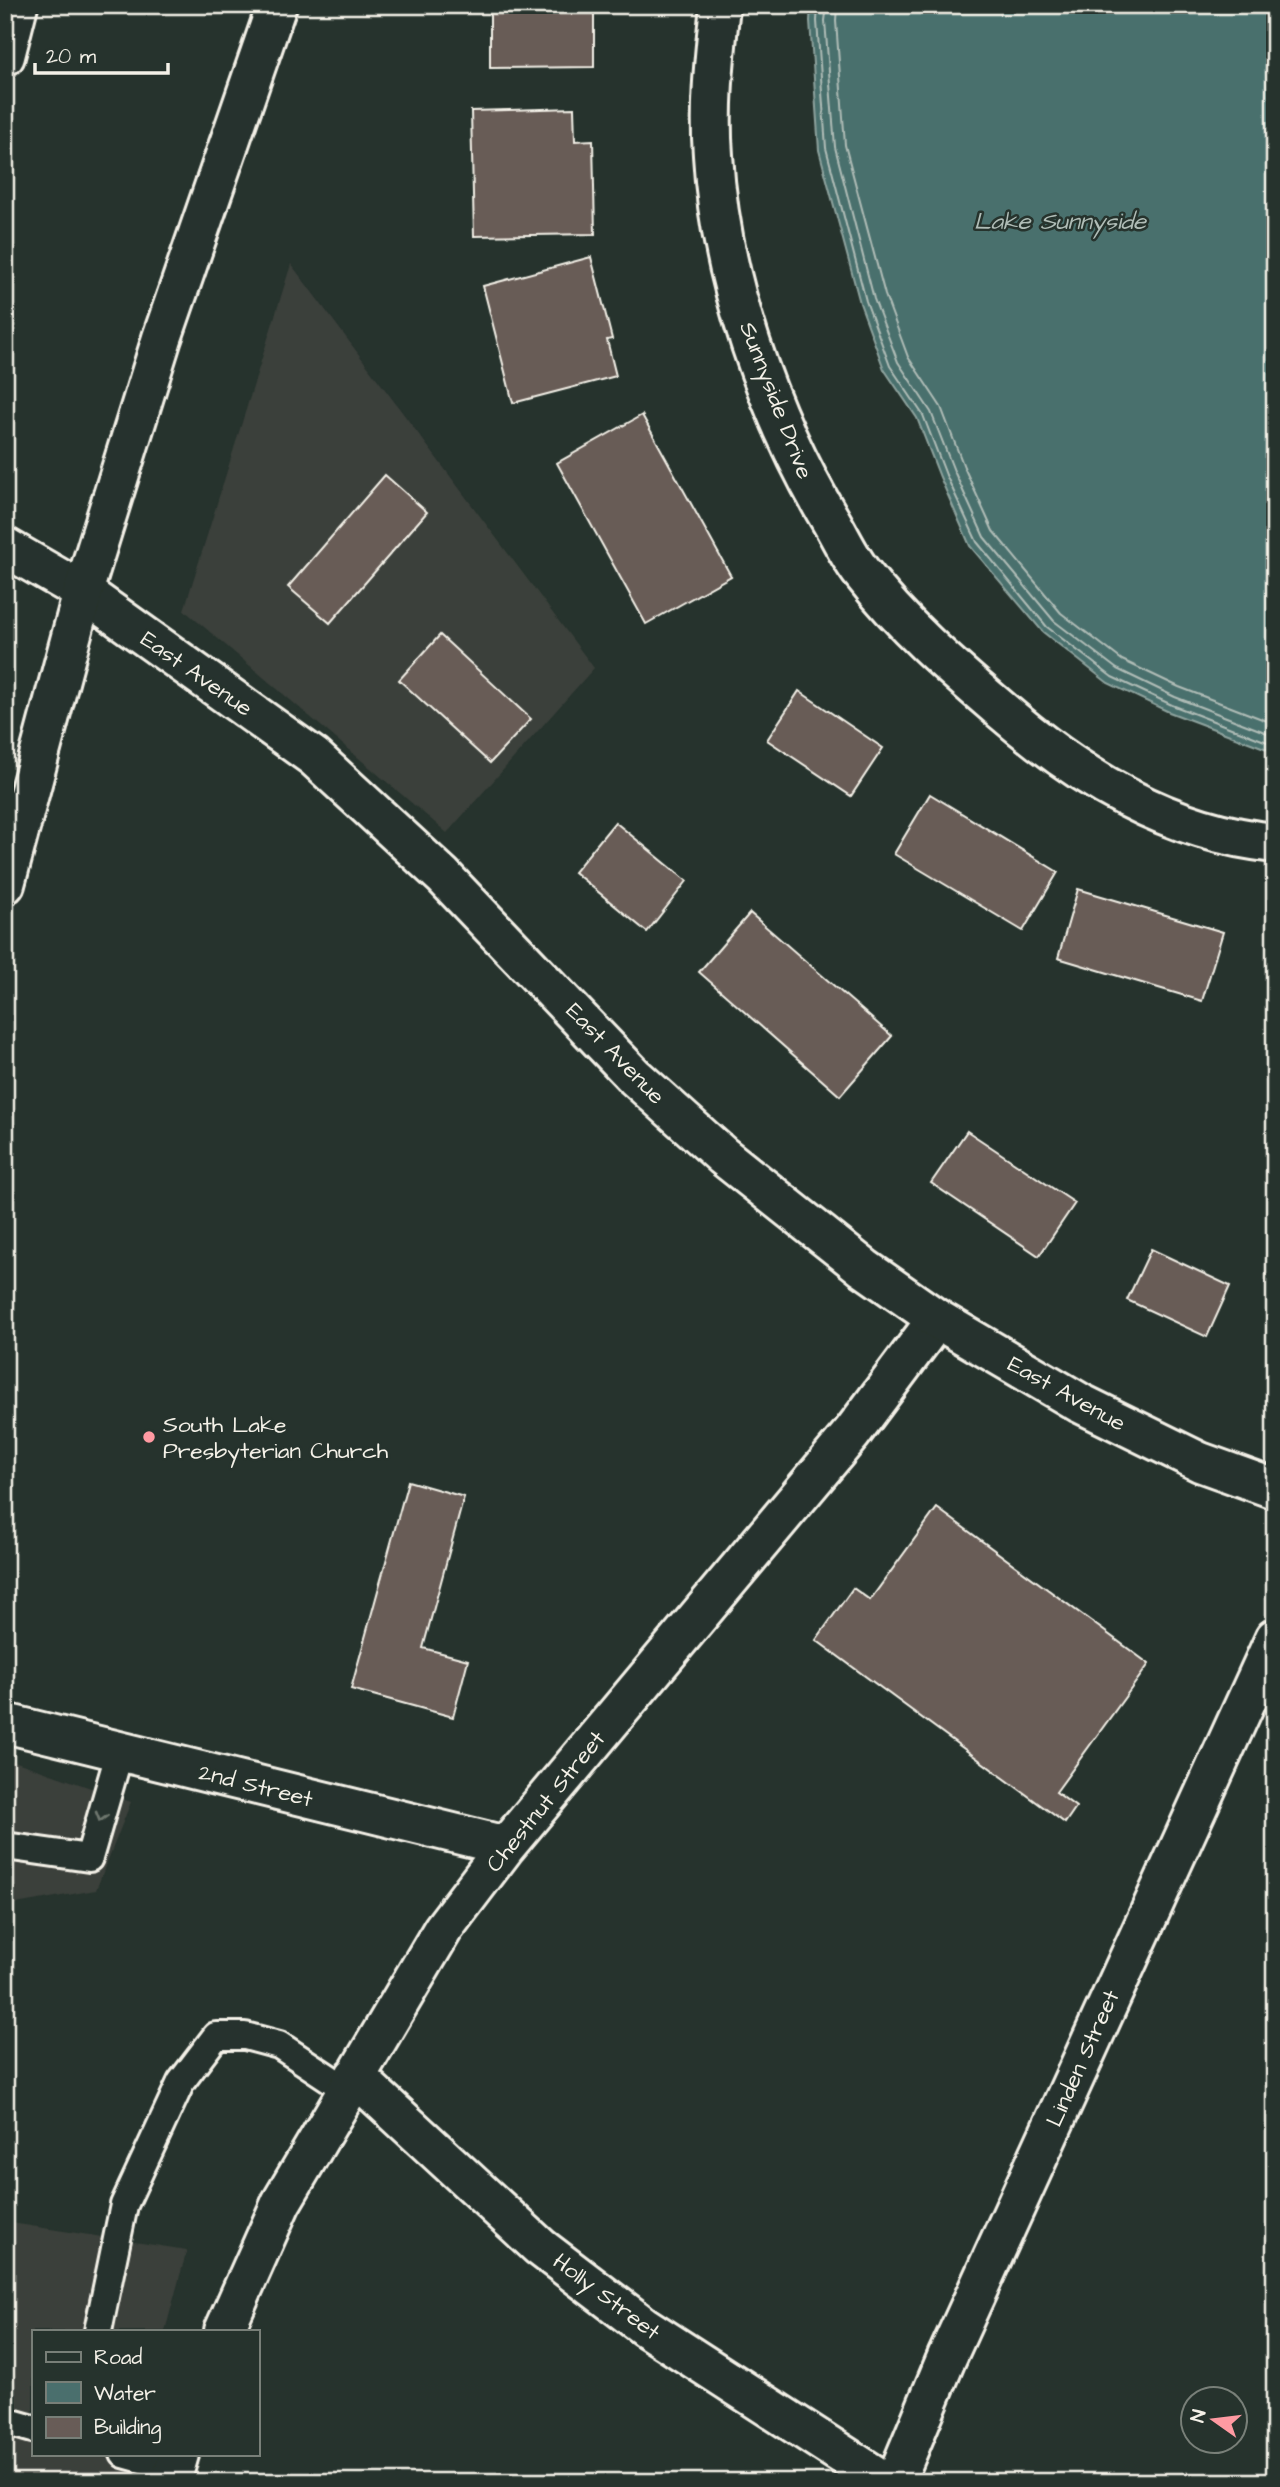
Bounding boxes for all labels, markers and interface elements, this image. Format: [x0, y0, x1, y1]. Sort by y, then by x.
scale bar [35, 32, 168, 76]
text: 20 m [46, 42, 97, 71]
water label: Lake Sunnyside [974, 205, 1147, 239]
street label: Sunnyside Drive [730, 317, 821, 484]
street label: East Avenue [134, 623, 259, 724]
street label: East Avenue [559, 996, 672, 1112]
street label: East Avenue [1002, 1348, 1131, 1439]
place label: South Lake Presbyterian Church [163, 1409, 389, 1468]
marker: South Lake Presbyterian Church [141, 1429, 157, 1445]
street label: Chestnut Street [479, 1724, 613, 1879]
street label: 2nd Street [195, 1756, 317, 1816]
one-way arrow [94, 1811, 109, 1823]
street label: Linden Street [1038, 1984, 1128, 2132]
street label: Holly Street [545, 2246, 667, 2349]
legend [32, 2330, 259, 2456]
text: Road [94, 2343, 142, 2372]
text: Water [94, 2379, 156, 2408]
north arrow [1178, 2386, 1248, 2456]
text: N [1184, 2407, 1214, 2425]
text: Building [94, 2413, 162, 2444]

